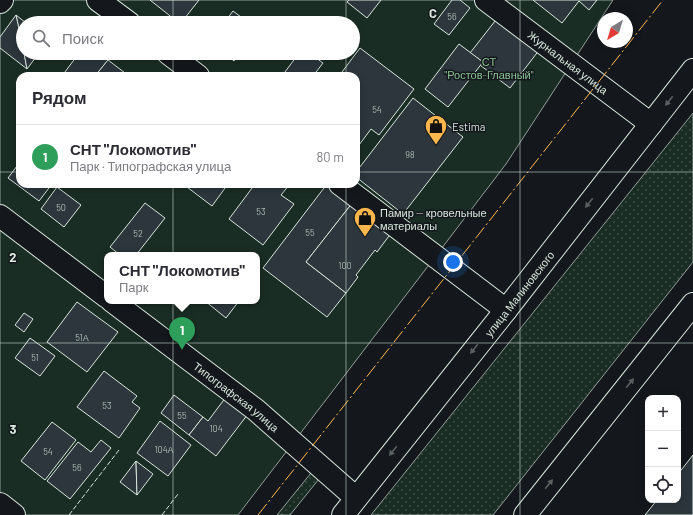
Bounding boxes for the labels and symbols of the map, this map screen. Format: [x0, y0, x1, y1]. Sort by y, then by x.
text: C [429, 5, 437, 21]
house number: 56 [447, 11, 457, 22]
north arrow [597, 12, 633, 48]
street label: Журнальная улица [526, 28, 612, 97]
park label: СТ "Ростов-Главный" [444, 55, 534, 81]
one-way arrow [665, 95, 673, 106]
house number: 54 [372, 104, 382, 115]
shop icon: Estima [423, 113, 449, 146]
place label: Estima [452, 120, 485, 133]
house number: 98 [405, 149, 415, 160]
one-way arrow [585, 198, 593, 209]
house number: 50 [56, 202, 66, 213]
shop icon: Памир — кровельные материалы [352, 205, 378, 238]
house number: 53 [256, 206, 266, 217]
place label: Памир — кровельные материалы [380, 206, 487, 232]
house number: 55 [305, 227, 315, 238]
house number: 52 [133, 228, 143, 239]
street label: улица Малиновского [481, 248, 556, 339]
text: 2 [9, 249, 17, 265]
your location [443, 252, 463, 272]
house number: 100 [338, 260, 352, 271]
pin: 1 [169, 317, 195, 350]
house number: 51А [75, 332, 89, 343]
one-way arrow [470, 344, 479, 355]
house number: 51 [31, 352, 39, 363]
street label: Типографская улица [191, 359, 283, 435]
one-way arrow [626, 377, 635, 388]
house number: 53 [102, 400, 112, 411]
house number: 55 [177, 410, 187, 421]
text: 3 [9, 421, 17, 437]
house number: 104 [209, 423, 223, 434]
house number: 104А [154, 444, 174, 455]
house number: 54 [43, 446, 53, 457]
one-way arrow [389, 446, 398, 457]
house number: 56 [72, 462, 82, 473]
one-way arrow [545, 479, 554, 490]

